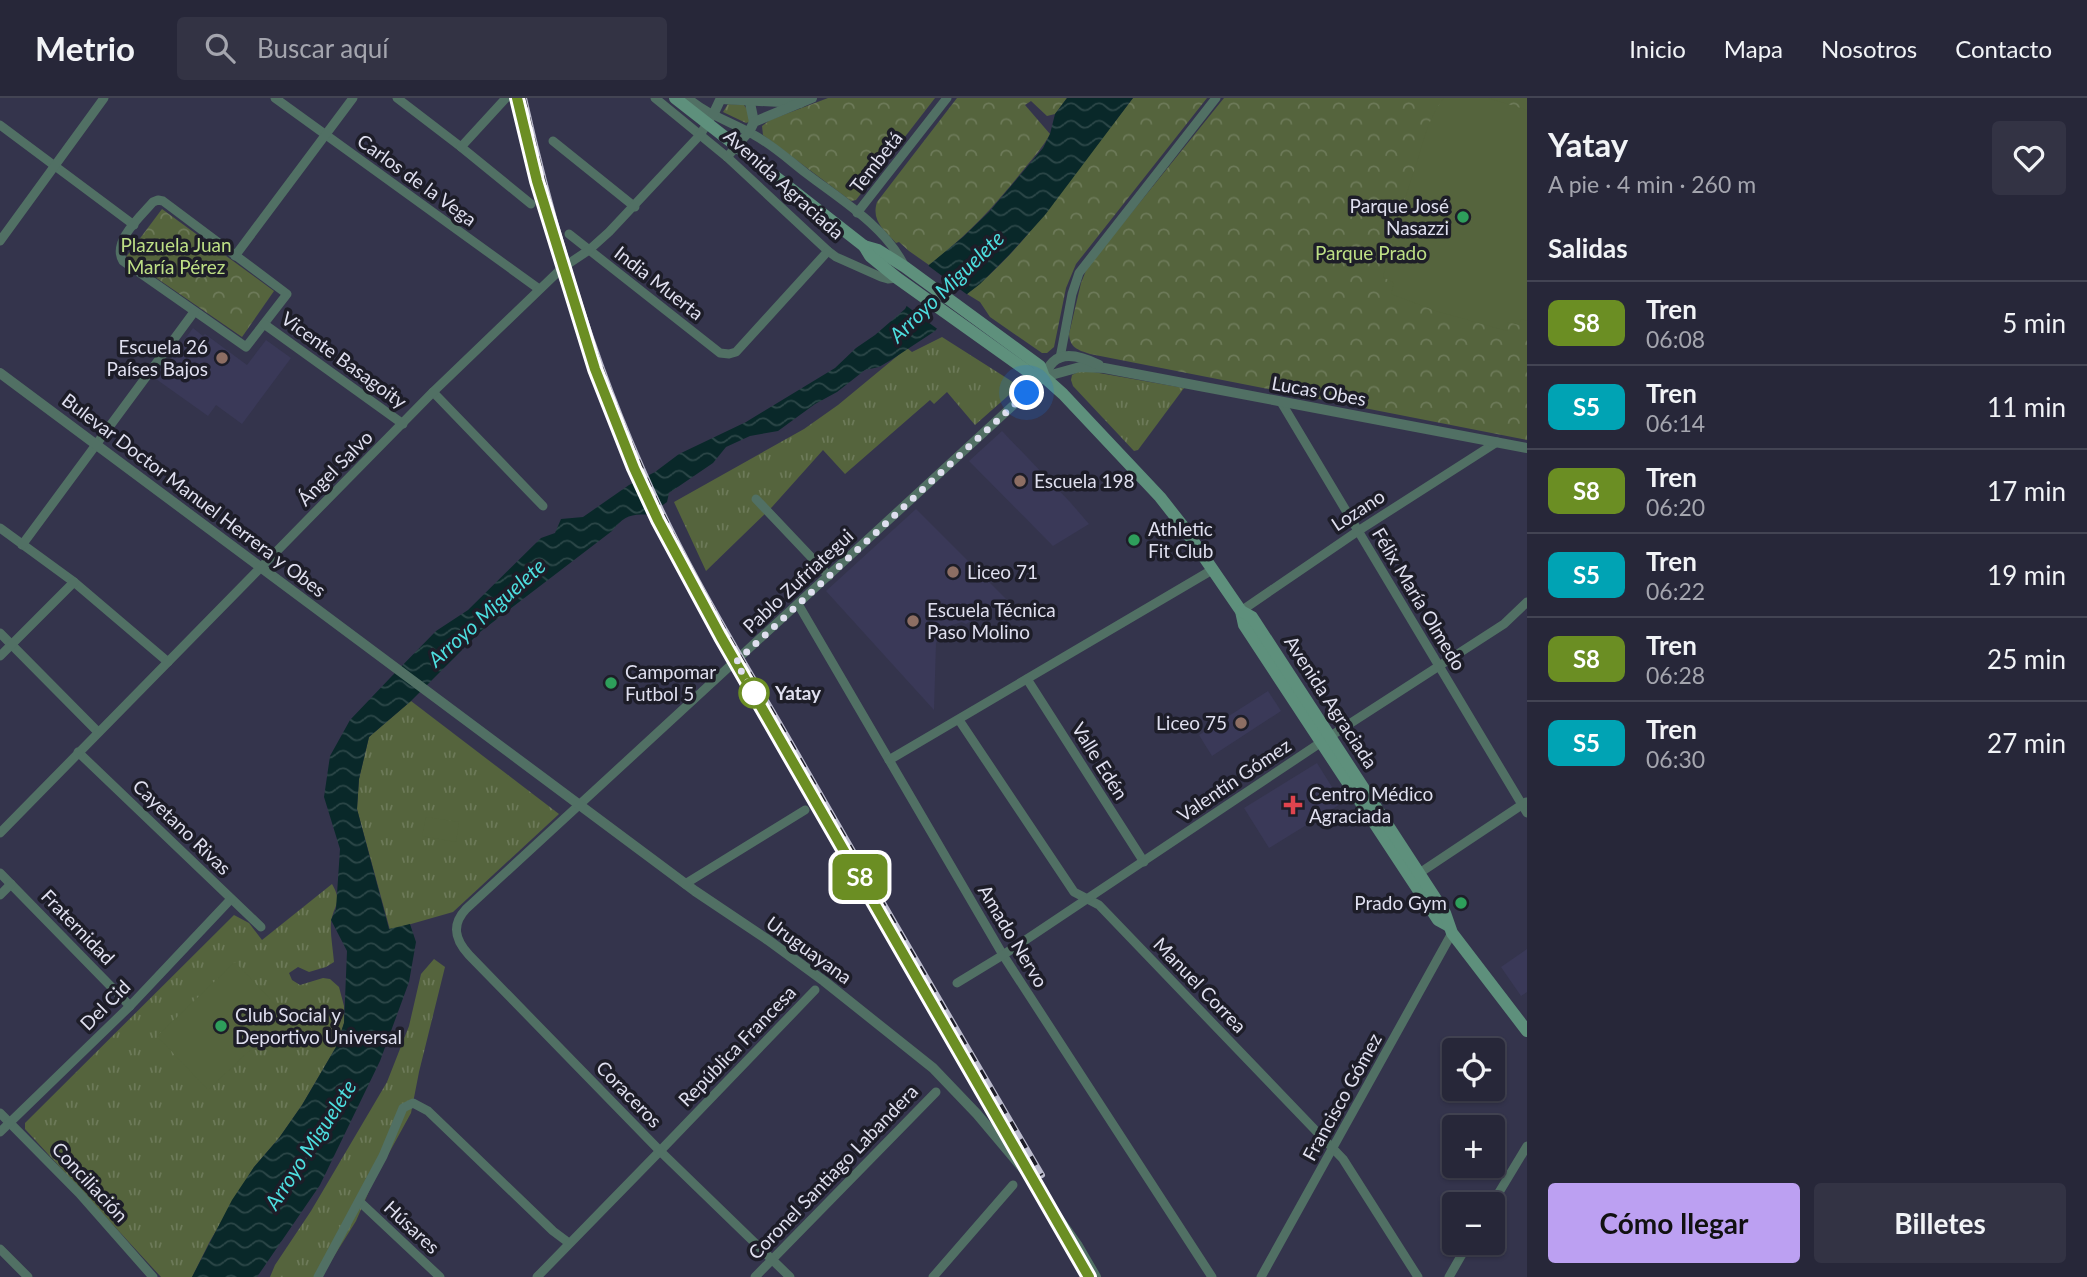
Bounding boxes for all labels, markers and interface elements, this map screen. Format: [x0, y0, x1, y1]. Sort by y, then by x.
search box [177, 17, 667, 80]
text: Metrio [35, 28, 135, 68]
icon: search [201, 29, 239, 67]
text: Buscar aquí [257, 32, 388, 64]
text: Inicio [1629, 34, 1686, 63]
text: Mapa [1724, 34, 1783, 63]
text: Nosotros [1821, 34, 1917, 63]
text: Contacto [1955, 34, 2052, 63]
button: heart [1992, 121, 2066, 195]
street label: Avenida Agraciada [720, 124, 849, 243]
text: Yatay [1548, 124, 1628, 164]
street label: Tembetá [845, 126, 907, 197]
street label: Carlos de la Vega [353, 129, 481, 231]
text: A pie · 4 min · 260 m [1548, 170, 1756, 198]
place label: Parque José Nasazzi [1350, 194, 1449, 239]
marker: Parque José Nasazzi [1455, 209, 1471, 225]
water label: Arroyo Miguelete [883, 225, 1008, 348]
text: Salidas [1548, 232, 1628, 264]
park label: Plazuela Juan María Pérez [120, 233, 232, 278]
street label: India Muerta [610, 241, 708, 324]
park label: Parque Prado [1315, 241, 1427, 264]
text: Tren [1646, 293, 1697, 325]
street label: Vicente Basagoity [277, 306, 412, 413]
text: 5 min [2002, 307, 2066, 339]
text: S8 [1573, 308, 1600, 337]
text: 06:08 [1646, 325, 1705, 353]
place label: Escuela 26 Países Bajos [106, 335, 208, 380]
marker: Escuela 26 Países Bajos [214, 350, 230, 366]
street label: Lucas Obes [1270, 371, 1368, 410]
your location [1009, 375, 1044, 410]
text: Tren [1646, 377, 1697, 409]
street label: Bulevar Doctor Manuel Herrera y Obes [58, 388, 331, 601]
text: 11 min [1987, 391, 2066, 423]
text: S5 [1573, 392, 1600, 421]
text: 06:14 [1646, 409, 1705, 437]
street label: Ángel Salvo [292, 425, 377, 510]
text: Tren [1646, 461, 1697, 493]
place label: Escuela 198 [1034, 469, 1135, 492]
marker: Escuela 198 [1012, 473, 1028, 489]
text: 17 min [1987, 475, 2066, 507]
text: S8 [1573, 476, 1600, 505]
street label: Lozano [1327, 484, 1389, 535]
text: 06:20 [1646, 493, 1705, 521]
place label: Athletic Fit Club [1148, 517, 1213, 562]
street label: Félix María Olmedo [1368, 523, 1471, 674]
street label: Pablo Zufriategui [738, 524, 857, 638]
marker: Athletic Fit Club [1126, 532, 1142, 548]
text: Tren [1646, 545, 1697, 577]
water label: Arroyo Miguelete [421, 553, 550, 672]
text: 19 min [1987, 559, 2066, 591]
place label: Liceo 71 [967, 560, 1038, 583]
text: S5 [1573, 560, 1600, 589]
marker: Liceo 71 [945, 564, 961, 580]
text: 06:22 [1646, 577, 1705, 605]
place label: Escuela Técnica Paso Molino [927, 598, 1056, 643]
marker: Escuela Técnica Paso Molino [905, 613, 921, 629]
text: Tren [1646, 629, 1697, 661]
street label: Avenida Agraciada [1280, 631, 1383, 772]
text: 25 min [1987, 643, 2066, 675]
text: S8 [1573, 644, 1600, 673]
place label: Campomar Futbol 5 [625, 660, 716, 705]
text: 06:28 [1646, 661, 1705, 689]
marker: Campomar Futbol 5 [603, 675, 619, 691]
marker: Yatay [739, 678, 769, 708]
place label: Yatay [774, 681, 822, 704]
place label: Liceo 75 [1156, 711, 1227, 734]
text: Tren [1646, 713, 1697, 745]
marker: Liceo 75 [1233, 715, 1249, 731]
street label: Valle Edén [1068, 718, 1133, 804]
text: 27 min [1987, 727, 2066, 759]
text: S5 [1573, 728, 1600, 757]
street label: Valentín Gómez [1173, 733, 1295, 826]
text: 06:30 [1646, 745, 1705, 773]
street label: Cayetano Rivas [129, 774, 236, 879]
place label: Centro Médico Agraciada [1309, 782, 1433, 827]
marker: Centro Médico Agraciada [1283, 795, 1303, 815]
line badge: S8 [828, 854, 892, 900]
text: S8 [846, 862, 874, 891]
street label: Amado Nervo [974, 880, 1053, 991]
street label: Fraternidad [37, 884, 120, 969]
place label: Prado Gym [1354, 891, 1447, 914]
marker: Prado Gym [1453, 895, 1469, 911]
street label: Uruguayana [762, 911, 856, 988]
street label: Manuel Correa [1149, 932, 1252, 1037]
street label: Del Cid [75, 975, 135, 1035]
street label: República Francesa [673, 980, 800, 1111]
place label: Club Social y Deportivo Universal [235, 1003, 402, 1048]
marker: Club Social y Deportivo Universal [213, 1018, 229, 1034]
street label: Francisco Gómez [1297, 1029, 1386, 1164]
map controls [1442, 1038, 1505, 1255]
button: locate [1442, 1038, 1505, 1101]
street label: Coraceros [592, 1055, 667, 1132]
water label: Arroyo Miguelete [258, 1075, 361, 1215]
street label: Coronel Santiago Labandera [743, 1080, 922, 1264]
button: + [1442, 1115, 1505, 1178]
street label: Conciliación [48, 1137, 133, 1226]
button: Cómo llegar [1548, 1183, 1800, 1263]
button: Billetes [1814, 1183, 2066, 1263]
button: − [1442, 1192, 1505, 1255]
street label: Húsares [380, 1195, 445, 1258]

